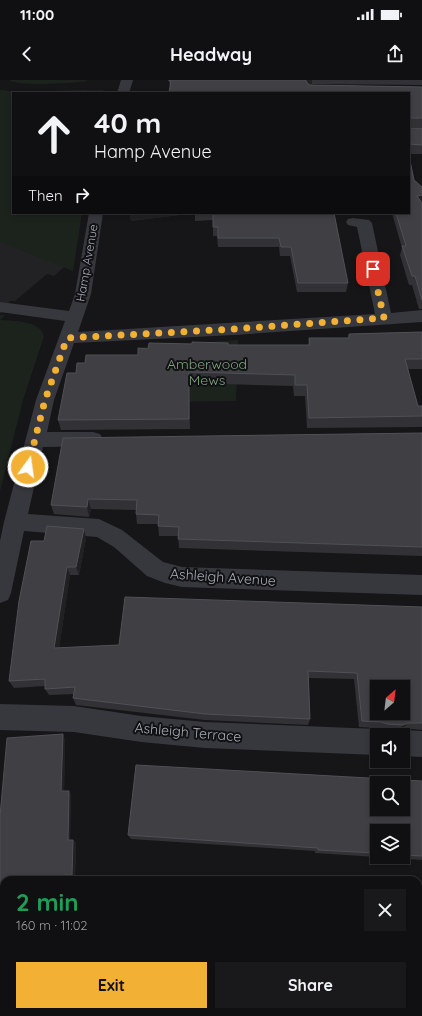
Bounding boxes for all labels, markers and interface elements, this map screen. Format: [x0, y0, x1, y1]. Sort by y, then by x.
text: 11:00 [20, 5, 54, 24]
icon: back [16, 43, 38, 65]
text: Headway [170, 43, 252, 66]
icon: share [384, 43, 406, 65]
text: 40 m [94, 105, 161, 140]
icon: ahead [28, 108, 80, 160]
text: Hamp Avenue [94, 140, 212, 163]
icon: right [71, 184, 93, 206]
text: Then [28, 186, 63, 205]
street label: Hamp Avenue [72, 223, 101, 303]
pin [356, 252, 390, 286]
icon: arrive [362, 258, 384, 280]
park label: Amberwood Mews [167, 355, 247, 389]
position arrow [7, 446, 49, 488]
street label: Ashleigh Avenue [170, 564, 277, 590]
north arrow [370, 680, 410, 720]
map controls [370, 680, 410, 864]
street label: Ashleigh Terrace [134, 718, 242, 746]
button: sound [370, 728, 410, 768]
button: search [370, 776, 410, 816]
button: layers [370, 824, 410, 864]
text: 2 min [16, 887, 78, 917]
button: close [364, 889, 406, 931]
text: 160 m · 11:02 [16, 917, 88, 933]
button: Exit [16, 962, 207, 1008]
button: Share [215, 962, 406, 1008]

